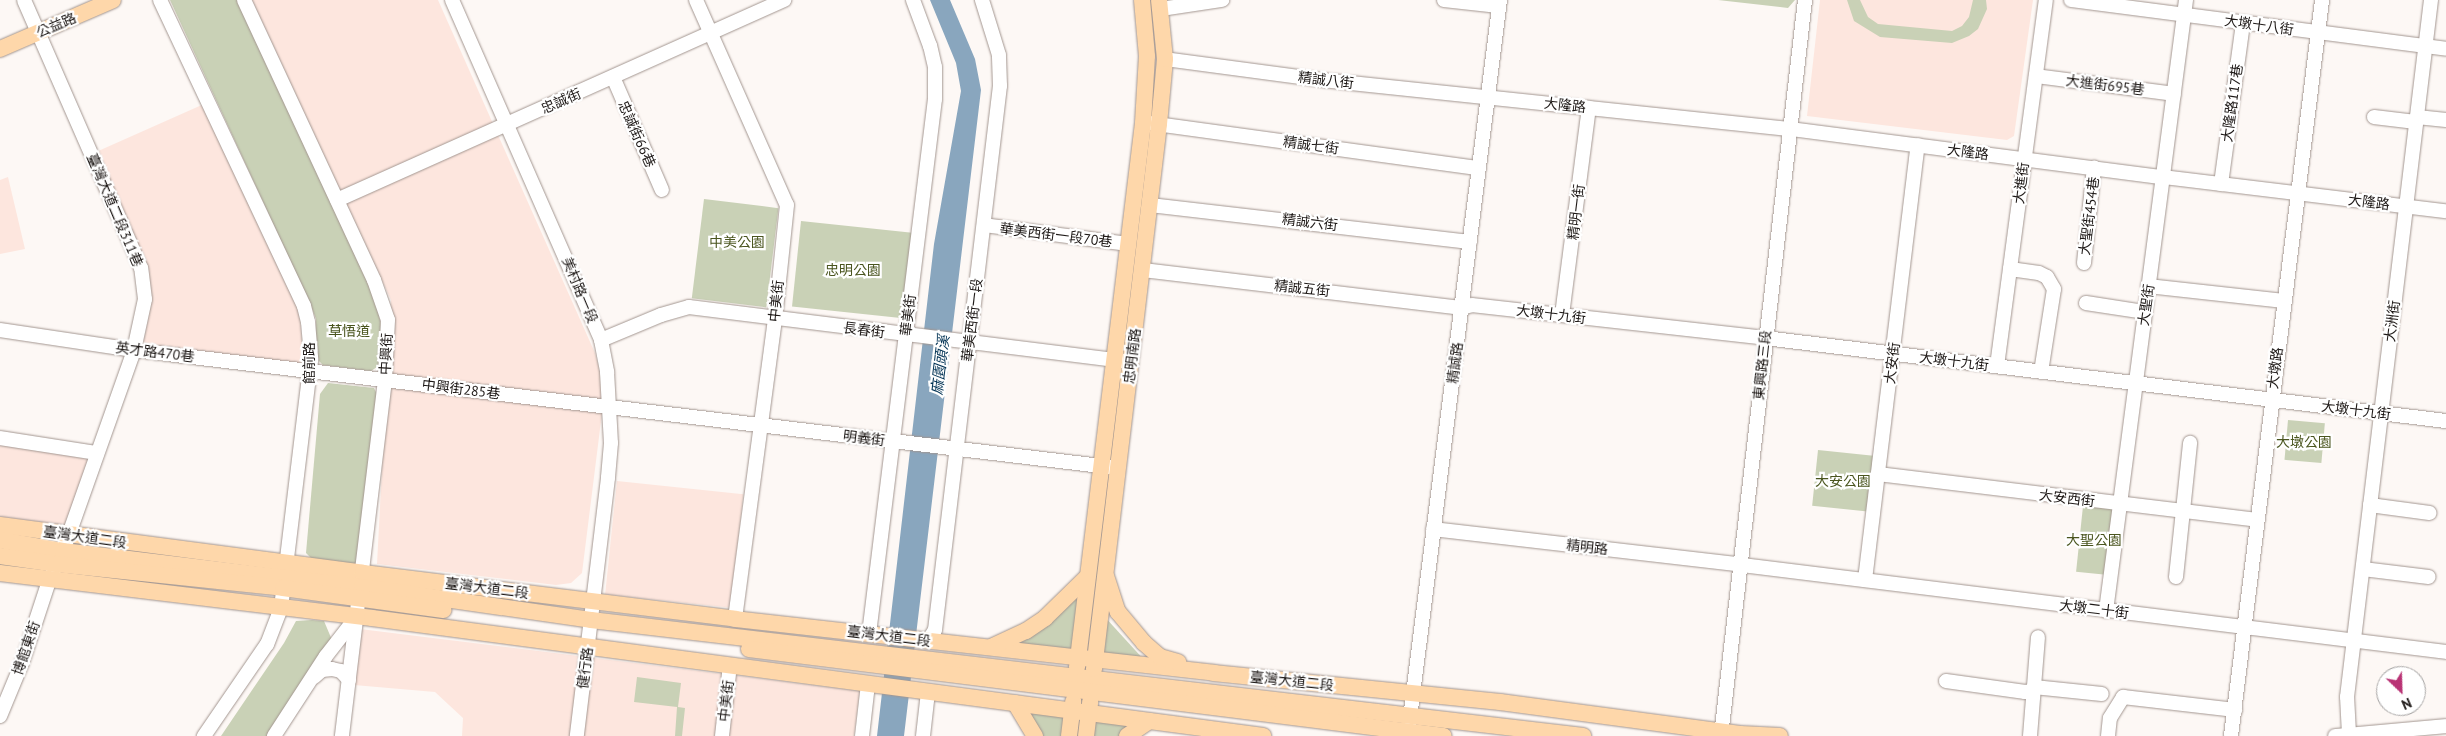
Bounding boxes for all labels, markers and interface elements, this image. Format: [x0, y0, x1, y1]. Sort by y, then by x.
street label: 公益路 [33, 9, 79, 41]
street label: 大墩十八街 [2223, 12, 2295, 38]
street label: 大隆路117巷 [2218, 63, 2246, 143]
street label: 精誠八街 [1297, 68, 1355, 92]
street label: 大進街695巷 [2065, 72, 2145, 98]
street label: 忠誠街 [538, 85, 584, 117]
street label: 大隆路 [1543, 94, 1587, 116]
street label: 忠誠街66巷 [615, 98, 659, 170]
street label: 精誠七街 [1282, 133, 1340, 157]
street label: 大隆路 [1946, 141, 1990, 163]
street label: 臺灣大道二段311巷 [84, 151, 146, 269]
street label: 大進街 [2010, 161, 2032, 205]
street label: 大聖街454巷 [2076, 176, 2102, 256]
street label: 精明一街 [1564, 183, 1588, 241]
street label: 大隆路 [2347, 191, 2391, 213]
street label: 精誠六街 [1281, 210, 1339, 234]
street label: 華美西街一段70巷 [999, 220, 1113, 250]
park label: 中美公園 [709, 234, 765, 250]
street label: 美村路一段 [559, 255, 601, 325]
park label: 忠明公園 [825, 262, 881, 278]
street label: 華美西街一段 [959, 277, 985, 363]
street label: 精誠五街 [1273, 277, 1331, 299]
street label: 中美街 [765, 279, 787, 323]
street label: 大聖街 [2135, 283, 2157, 327]
street label: 華美街 [897, 293, 919, 337]
street label: 大洲街 [2381, 299, 2403, 343]
street label: 大墩十九街 [1515, 301, 1587, 327]
street label: 長春街 [842, 319, 886, 341]
park label: 草悟道 [328, 323, 370, 339]
street label: 忠明南路 [1120, 327, 1144, 385]
street label: 東興路三段 [1750, 329, 1774, 401]
street label: 中興街 [377, 333, 395, 375]
water label: 麻園頭溪 [927, 334, 953, 396]
street label: 英才路470巷 [115, 339, 195, 365]
street label: 精誠路 [1444, 341, 1466, 385]
street label: 大安街 [1881, 341, 1903, 385]
street label: 館前路 [301, 342, 317, 384]
street label: 大墩路 [2264, 346, 2286, 390]
street label: 大墩十九街 [1918, 348, 1990, 374]
street label: 中興街285巷 [421, 376, 501, 402]
street label: 大墩十九街 [2320, 397, 2392, 423]
street label: 明義街 [842, 427, 886, 449]
park label: 大墩公園 [2276, 434, 2332, 450]
park label: 大安公園 [1815, 473, 1871, 489]
street label: 大安西街 [2038, 486, 2096, 510]
street label: 臺灣大道二段 [42, 523, 128, 551]
park label: 大聖公園 [2066, 532, 2122, 548]
street label: 精明路 [1565, 536, 1609, 558]
street label: 臺灣大道二段 [444, 575, 530, 601]
street label: 大墩二十街 [2058, 596, 2130, 622]
street label: 博館東街 [9, 619, 43, 677]
street label: 臺灣大道二段 [846, 623, 932, 649]
street label: 健行路 [574, 646, 596, 690]
north arrow [2376, 666, 2426, 716]
street label: 臺灣大道二段 [1249, 668, 1335, 694]
street label: 中美街 [715, 679, 737, 723]
text: N [2399, 694, 2415, 714]

